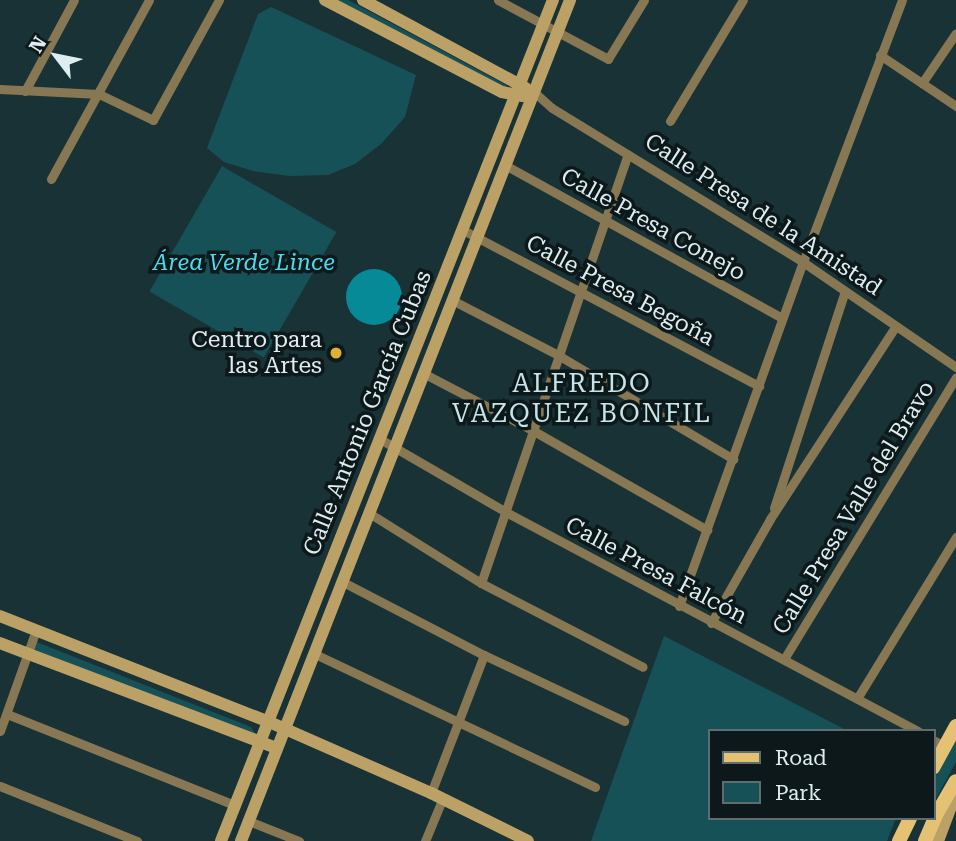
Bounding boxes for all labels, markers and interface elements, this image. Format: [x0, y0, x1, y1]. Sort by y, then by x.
north arrow [21, 21, 91, 91]
text: N [24, 32, 51, 57]
street label: Calle Presa de la Amistad [639, 128, 887, 302]
street label: Calle Presa Conejo [556, 163, 750, 287]
street label: Calle Presa Begoña [521, 230, 719, 352]
park label: Área Verde Lince [153, 249, 335, 277]
street label: Calle Antonio García Cubas [298, 267, 438, 559]
place label: Centro para las Artes [191, 326, 322, 380]
marker: Centro para las Artes [328, 345, 344, 361]
district label: ALFREDO VAZQUEZ BONFIL [454, 368, 710, 430]
street label: Calle Presa Valle del Bravo [767, 376, 941, 640]
street label: Calle Presa Falcón [561, 512, 751, 630]
legend [708, 729, 935, 820]
text: Road [775, 746, 827, 770]
text: Park [775, 781, 821, 805]

